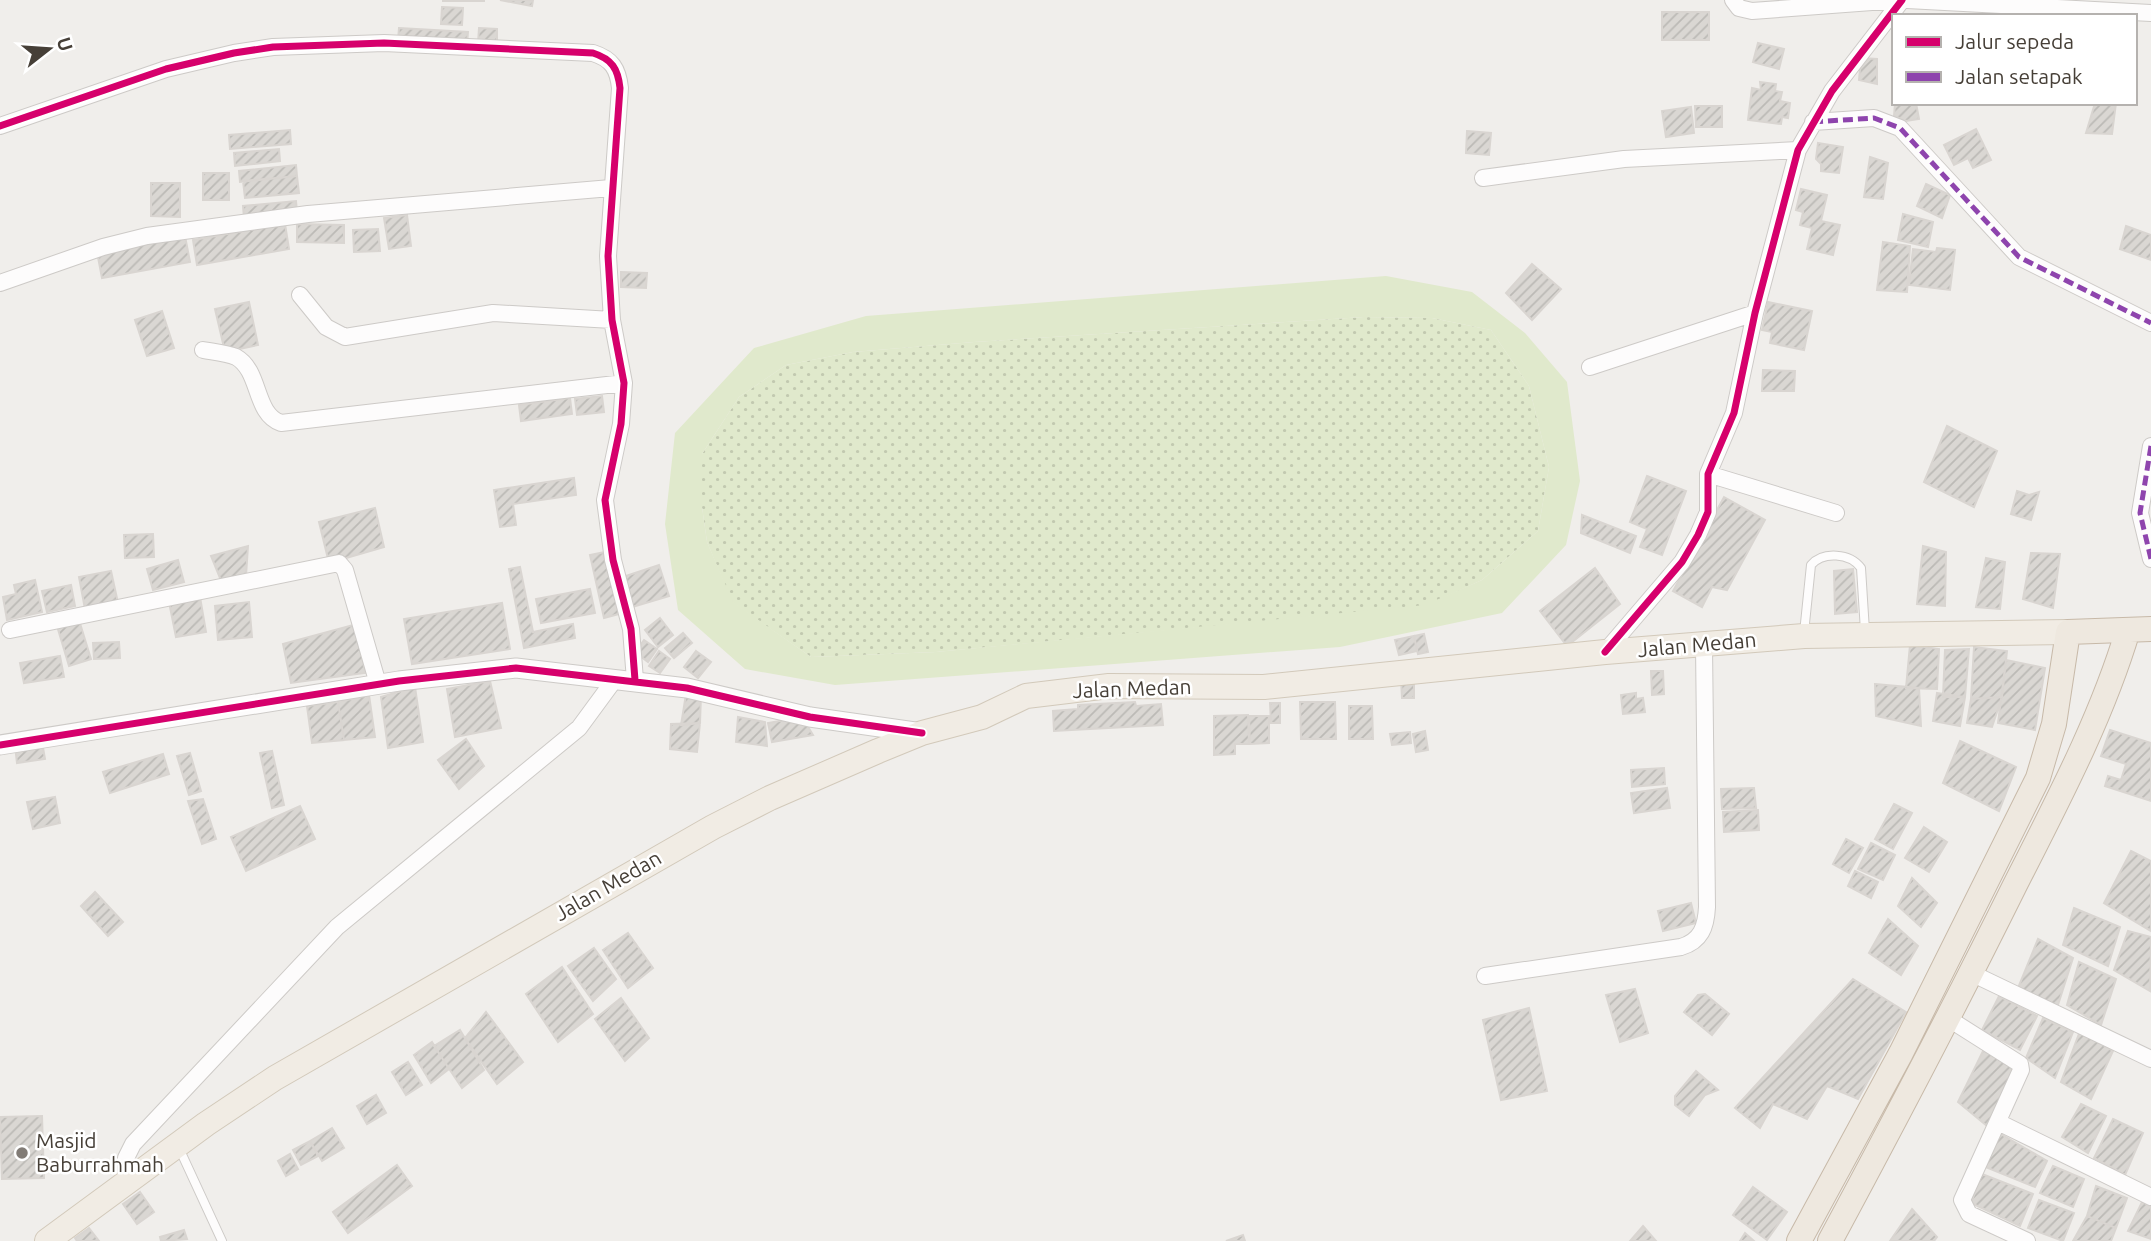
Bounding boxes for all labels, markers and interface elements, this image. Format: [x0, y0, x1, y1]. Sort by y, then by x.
north arrow [14, 14, 84, 84]
legend [1892, 14, 2137, 105]
text: Jalur sepeda [1955, 29, 2074, 53]
text: U [53, 34, 78, 54]
text: Jalan setapak [1955, 64, 2083, 88]
street label: Jalan Medan [1636, 627, 1757, 661]
street label: Jalan Medan [1072, 674, 1192, 702]
street label: Jalan Medan [550, 845, 665, 925]
place label: Masjid Baburrahmah [36, 1128, 164, 1176]
marker: Masjid Baburrahmah [14, 1145, 30, 1161]

